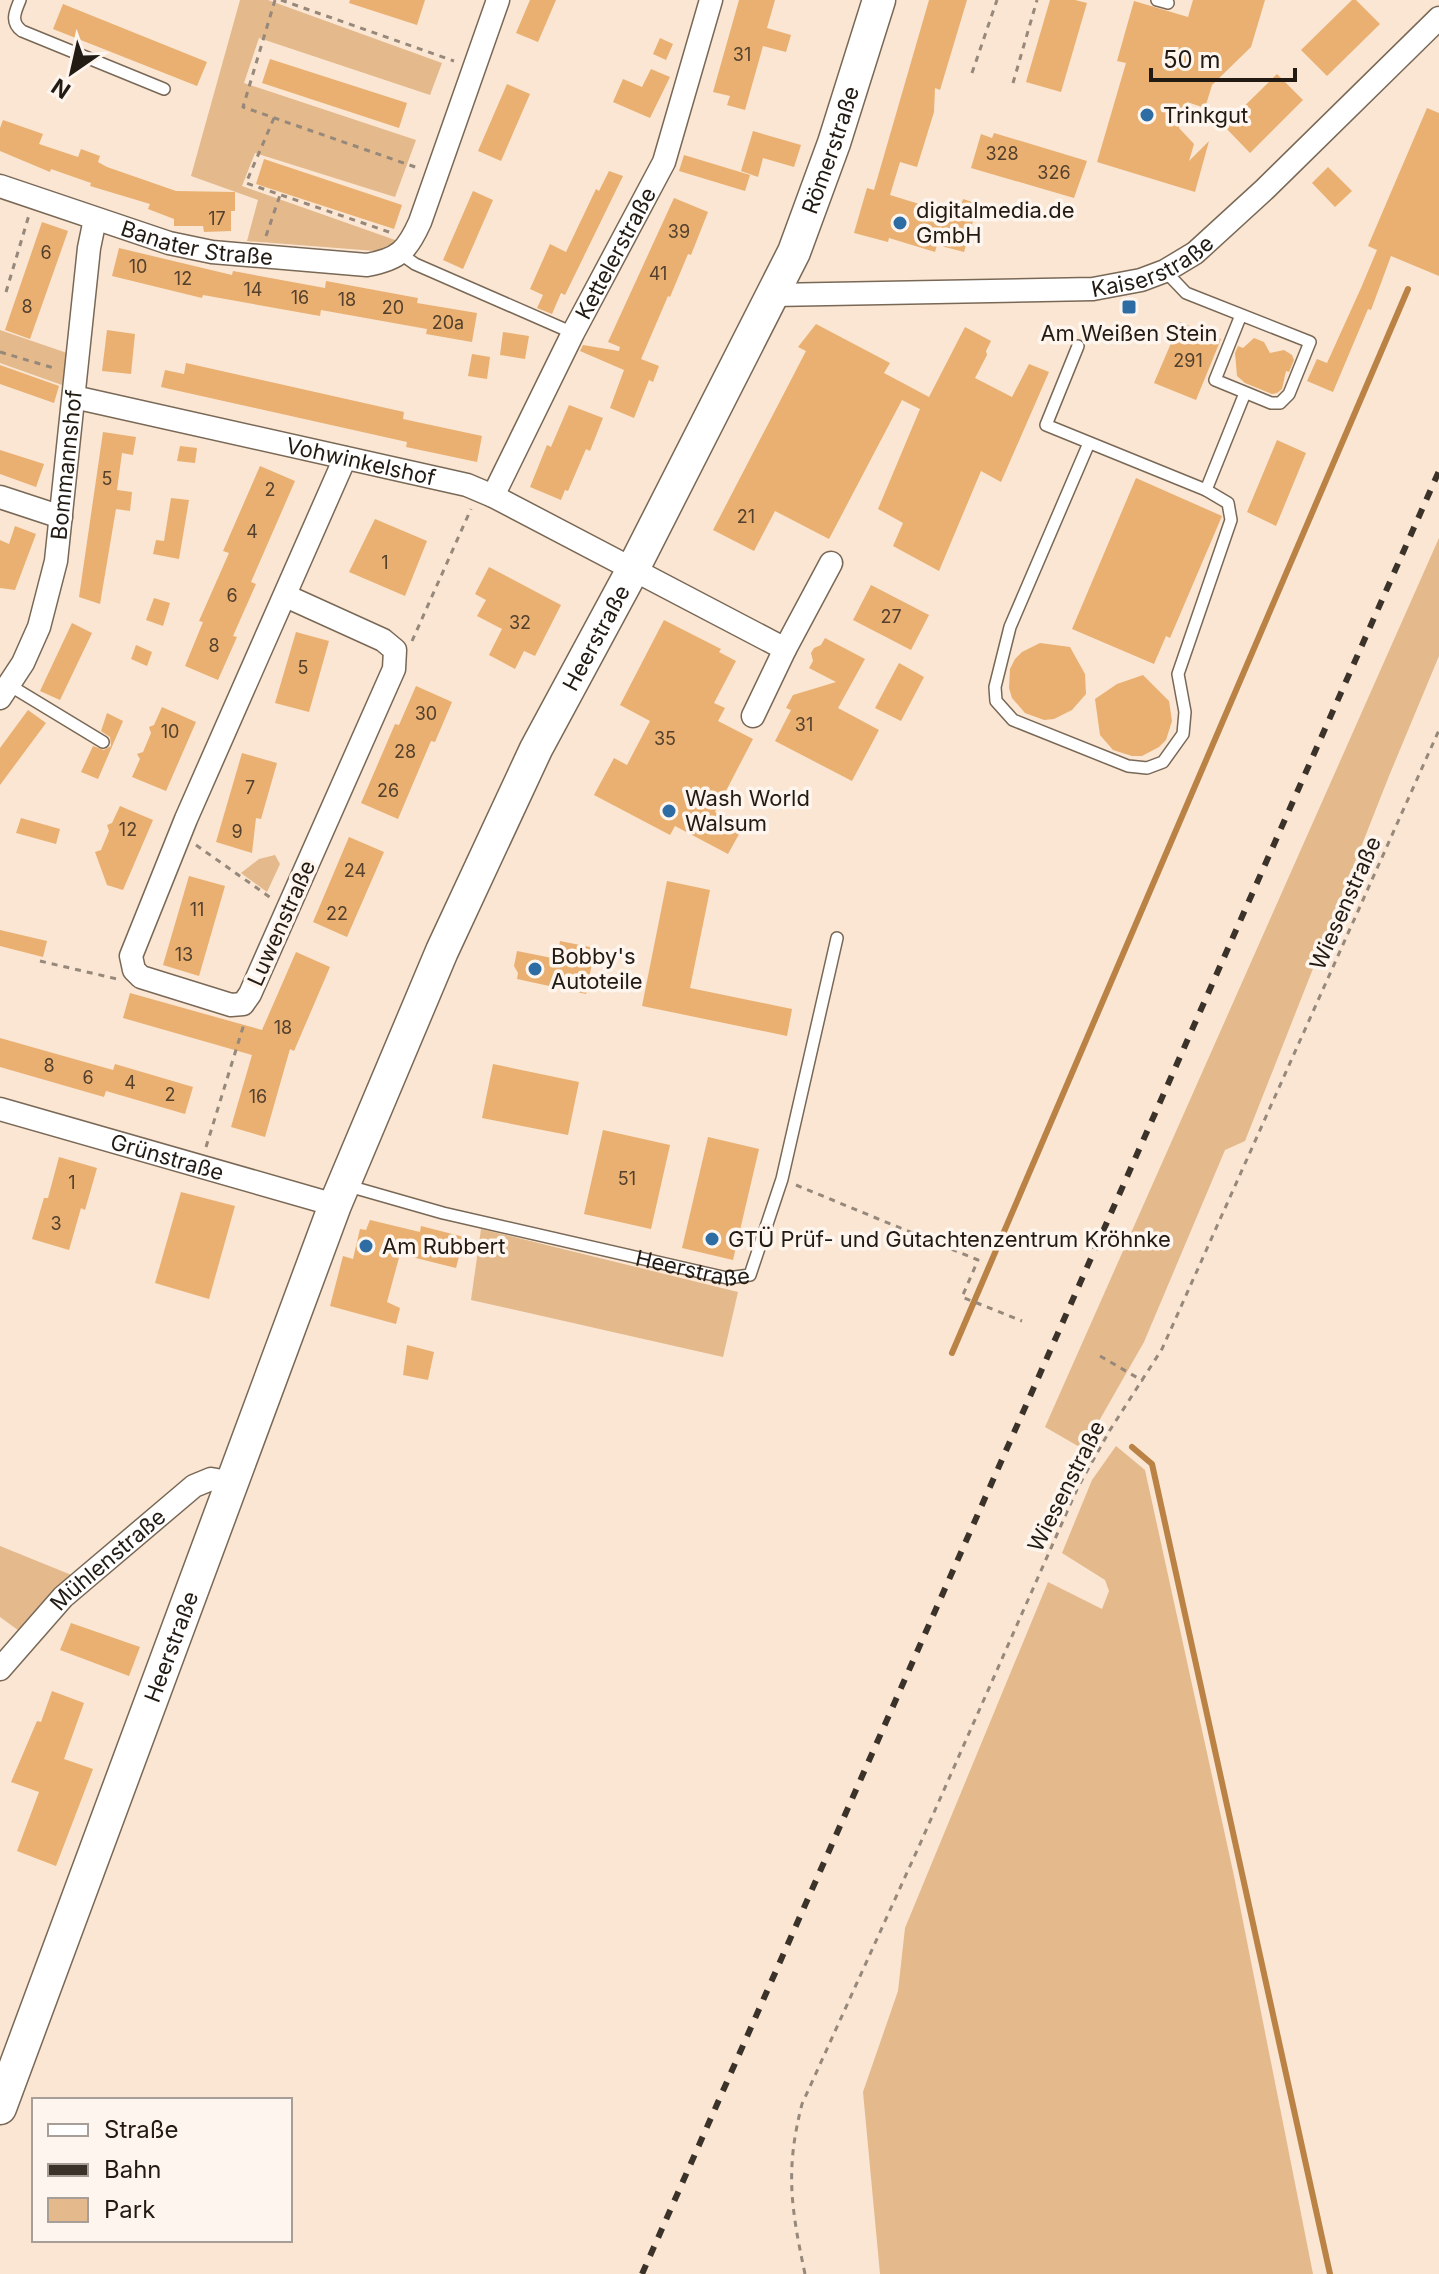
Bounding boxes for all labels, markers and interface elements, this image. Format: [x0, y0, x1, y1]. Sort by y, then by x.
north arrow [32, 32, 112, 112]
scale bar [1151, 32, 1295, 82]
house number: 31 [733, 44, 751, 65]
text: 50 m [1163, 45, 1221, 74]
text: N [47, 73, 75, 104]
street label: Römerstraße [796, 83, 864, 217]
place label: Trinkgut [1163, 102, 1248, 128]
marker: Trinkgut [1138, 106, 1156, 124]
house number: 328 [985, 143, 1019, 164]
house number: 326 [1037, 162, 1071, 183]
street label: Kettelerstraße [570, 183, 661, 324]
place label: digitalmedia.de GmbH [916, 197, 1075, 248]
house number: 17 [208, 208, 226, 229]
marker: digitalmedia.de GmbH [891, 214, 909, 232]
street label: Banater Straße [118, 215, 274, 270]
house number: 39 [668, 221, 690, 242]
street label: Kaiserstraße [1089, 230, 1219, 302]
house number: 6 [40, 242, 52, 263]
house number: 10 [129, 256, 147, 277]
house number: 41 [649, 263, 667, 284]
house number: 12 [174, 268, 192, 289]
house number: 14 [244, 279, 262, 300]
house number: 16 [291, 287, 309, 308]
house number: 18 [338, 289, 356, 310]
house number: 8 [21, 296, 33, 317]
house number: 20 [382, 297, 404, 318]
marker: Am Weißen Stein [1120, 298, 1138, 316]
house number: 20a [432, 312, 464, 333]
place label: Am Weißen Stein [1040, 320, 1218, 346]
house number: 291 [1173, 350, 1203, 371]
street label: Bommannshof [45, 389, 87, 541]
street label: Vohwinkelshof [284, 432, 438, 491]
house number: 5 [102, 468, 112, 489]
house number: 2 [265, 479, 275, 500]
house number: 21 [737, 506, 755, 527]
house number: 4 [246, 521, 258, 542]
house number: 1 [381, 552, 389, 573]
street label: Heerstraße [557, 580, 635, 695]
house number: 6 [226, 585, 238, 606]
house number: 27 [880, 606, 902, 627]
house number: 32 [509, 612, 531, 633]
house number: 8 [208, 635, 220, 656]
house number: 5 [298, 657, 308, 678]
house number: 30 [415, 703, 437, 724]
house number: 31 [795, 714, 813, 735]
house number: 10 [161, 721, 179, 742]
house number: 35 [654, 728, 676, 749]
house number: 28 [394, 741, 416, 762]
house number: 7 [245, 777, 255, 798]
house number: 26 [377, 780, 399, 801]
place label: Wash World Walsum [685, 785, 810, 836]
marker: Wash World Walsum [660, 802, 678, 820]
house number: 12 [119, 819, 137, 840]
house number: 9 [231, 821, 243, 842]
street label: Wiesenstraße [1304, 832, 1386, 974]
street label: Luwenstraße [242, 856, 320, 990]
house number: 24 [344, 860, 366, 881]
house number: 11 [190, 899, 204, 920]
house number: 22 [326, 903, 348, 924]
place label: Bobby's Autoteile [551, 943, 643, 994]
house number: 13 [175, 944, 193, 965]
marker: Bobby's Autoteile [526, 960, 544, 978]
house number: 18 [274, 1017, 292, 1038]
house number: 8 [43, 1055, 55, 1076]
house number: 6 [82, 1067, 94, 1088]
house number: 4 [124, 1072, 136, 1093]
house number: 2 [165, 1084, 175, 1105]
house number: 16 [249, 1086, 267, 1107]
street label: Grünstraße [108, 1128, 227, 1185]
house number: 51 [618, 1168, 636, 1189]
house number: 1 [68, 1172, 76, 1193]
house number: 3 [50, 1213, 62, 1234]
place label: GTÜ Prüf- und Gutachtenzentrum Kröhnke [728, 1226, 1171, 1252]
marker: GTÜ Prüf- und Gutachtenzentrum Kröhnke [703, 1230, 721, 1248]
place label: Am Rubbert [382, 1233, 505, 1259]
marker: Am Rubbert [357, 1237, 375, 1255]
street label: Heerstraße [633, 1244, 751, 1291]
street label: Wiesenstraße [1022, 1416, 1110, 1556]
street label: Mühlenstraße [45, 1503, 170, 1615]
street label: Heerstraße [139, 1588, 204, 1706]
legend [32, 2098, 292, 2242]
text: Straße [104, 2115, 179, 2144]
text: Bahn [104, 2155, 162, 2184]
text: Park [104, 2195, 155, 2224]

